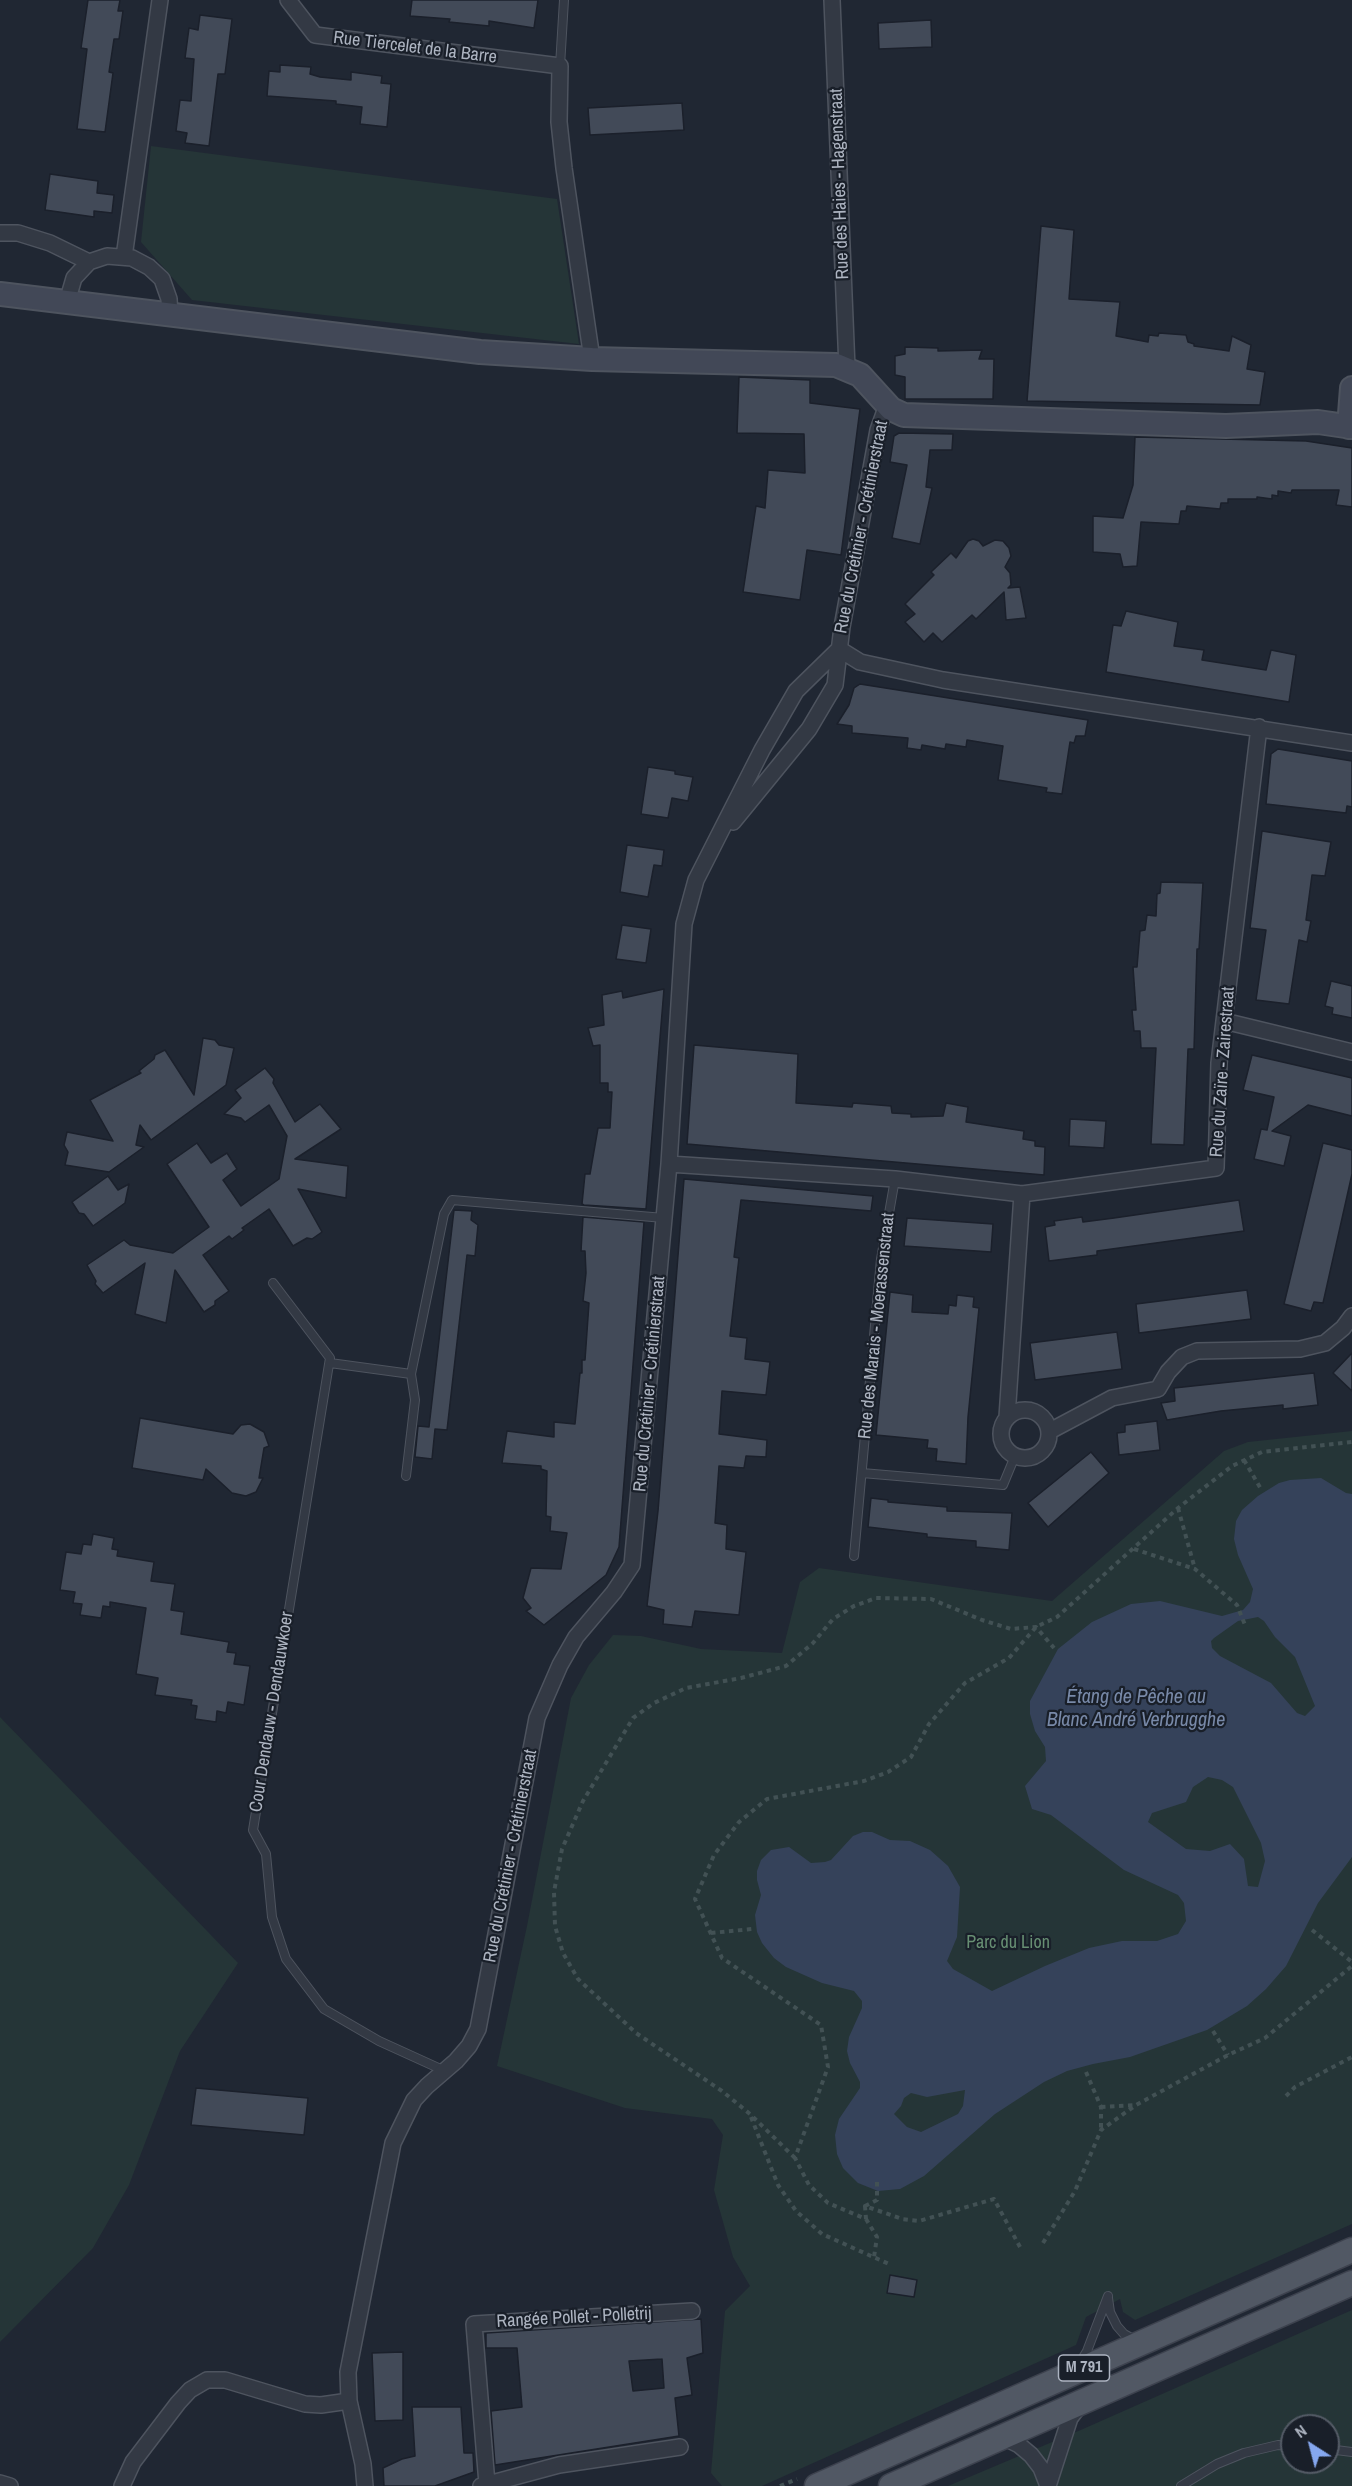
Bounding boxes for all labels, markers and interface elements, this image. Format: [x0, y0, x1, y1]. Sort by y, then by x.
street label: Rue Tiercelet de la Barre [332, 27, 498, 69]
street label: Rue des Haies - Hagenstraat [826, 88, 854, 280]
street label: Rue du Crétinier - Crétinierstraat [831, 419, 893, 635]
street label: Rue du Zaïre - Zairestraat [1206, 986, 1240, 1158]
street label: Rue des Marais - Moerassenstraat [854, 1212, 900, 1440]
street label: Rue du Crétinier - Crétinierstraat [630, 1275, 670, 1493]
street label: Cour Dendauw - Dendauwkoer [245, 1610, 299, 1814]
water label: Étang de Pêche au Blanc André Verbrugghe [1047, 1686, 1225, 1733]
street label: Rue du Crétinier - Crétinierstraat [480, 1748, 542, 1964]
park label: Parc du Lion [966, 1932, 1050, 1954]
street label: Rangée Pollet - Polletrij [496, 2303, 652, 2333]
road number: M 791 [1058, 2355, 1110, 2381]
north arrow [1280, 2414, 1340, 2474]
text: N [1290, 2419, 1311, 2443]

